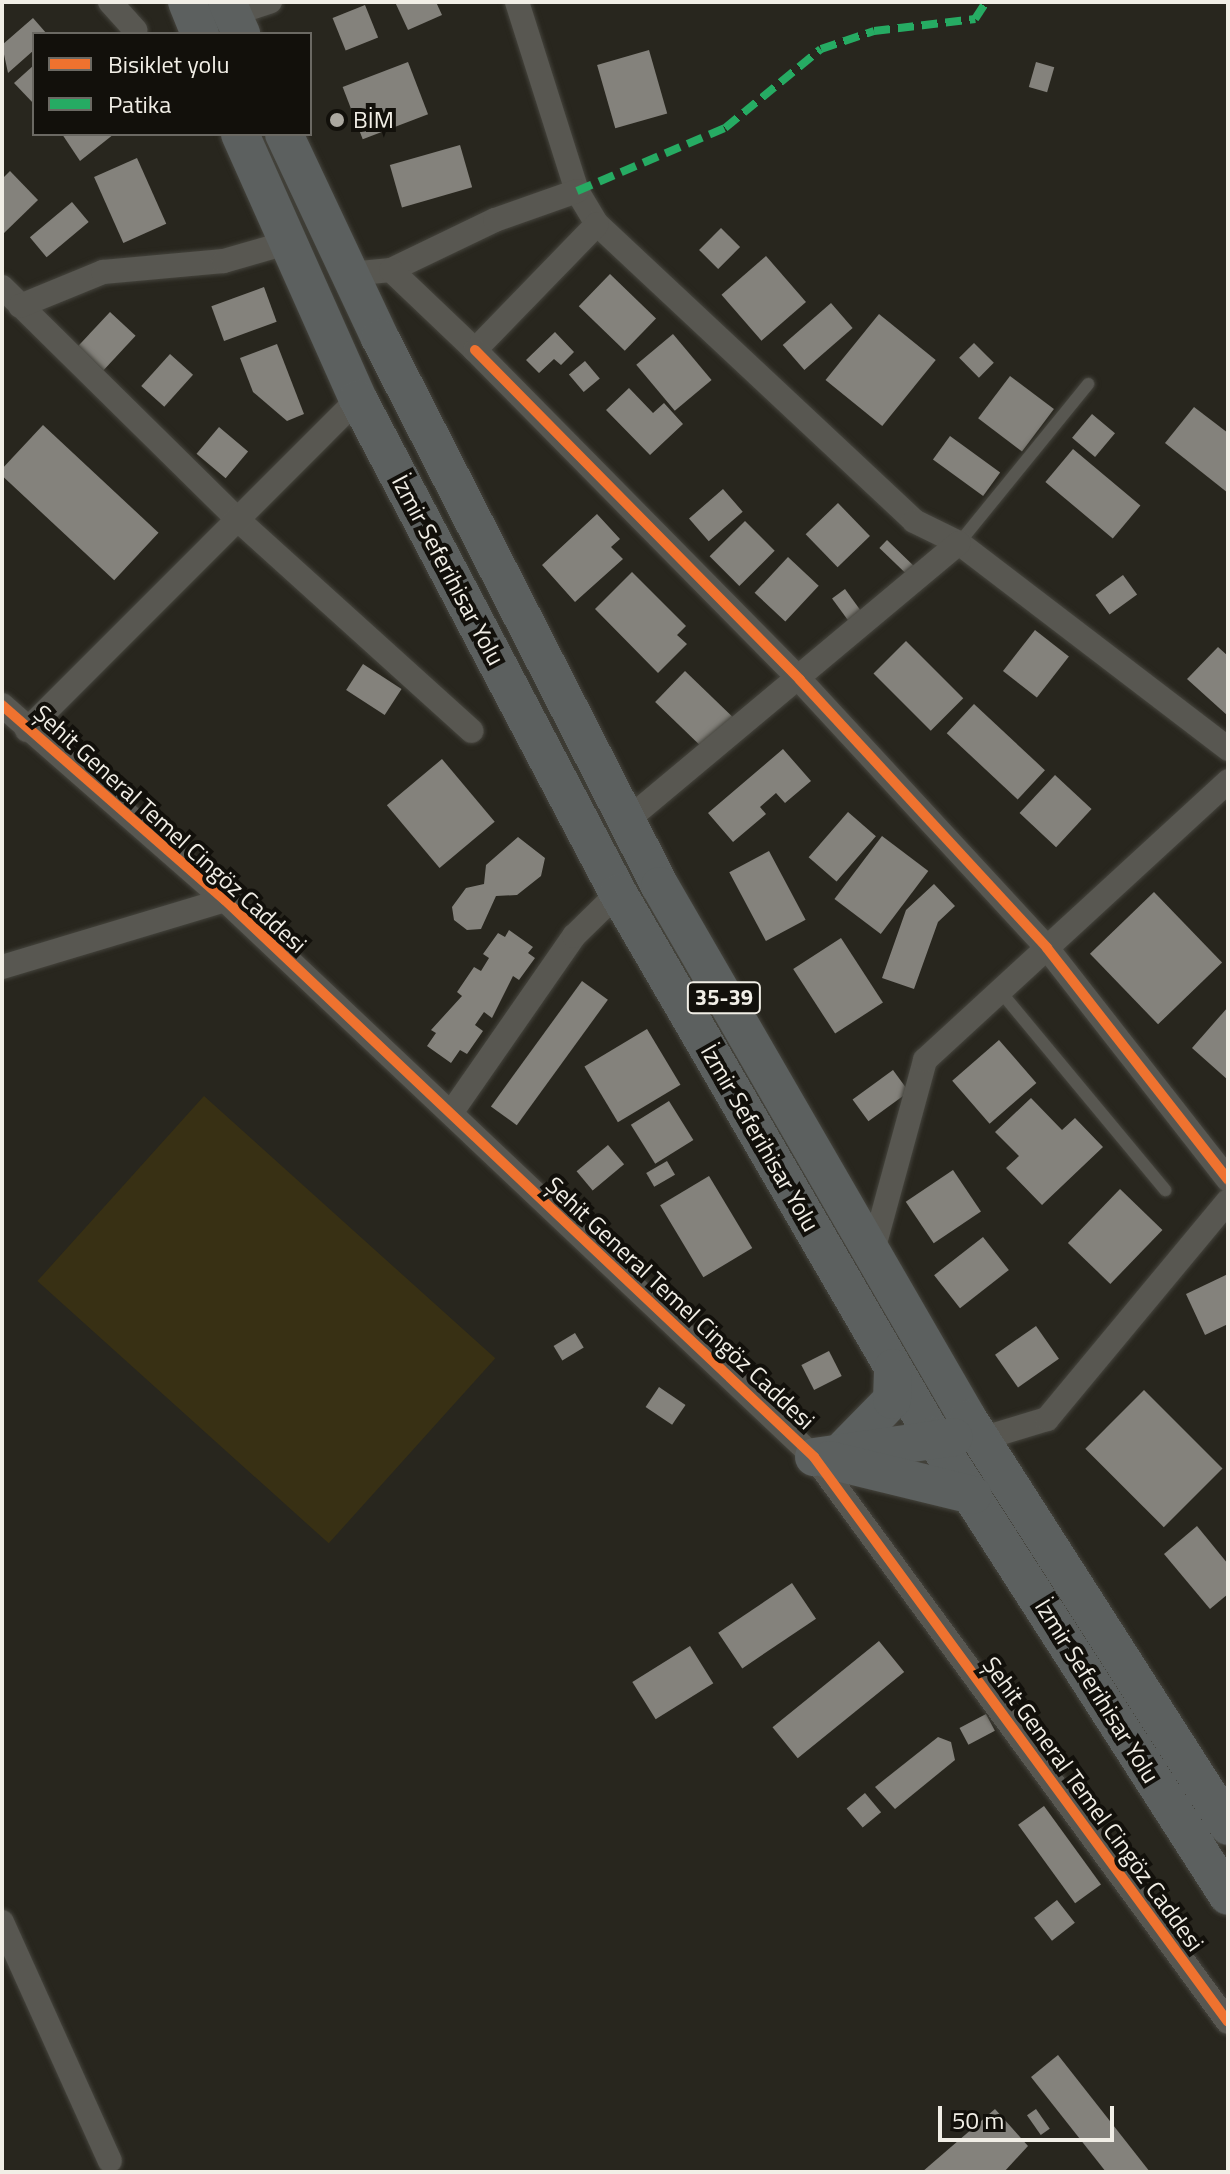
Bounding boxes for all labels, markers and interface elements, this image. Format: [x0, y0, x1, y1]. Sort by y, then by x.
legend [32, 32, 312, 136]
text: Bisiklet yolu [108, 46, 230, 82]
text: Patika [108, 86, 171, 122]
place label: BİM [353, 106, 394, 134]
marker: BİM [328, 111, 346, 129]
street label: İzmir Seferihisar Yolu [386, 470, 510, 670]
street label: Şehit General Temel Cingöz Caddesi [28, 699, 312, 959]
road number: 35-39 [686, 980, 762, 1016]
street label: İzmir Seferihisar Yolu [695, 1039, 825, 1237]
street label: Şehit General Temel Cingöz Caddesi [540, 1171, 820, 1435]
street label: İzmir Seferihisar Yolu [1029, 1594, 1165, 1788]
street label: Şehit General Temel Cingöz Caddesi [976, 1651, 1210, 1957]
scale bar [942, 2090, 1118, 2140]
text: 50 m [952, 2102, 1004, 2138]

